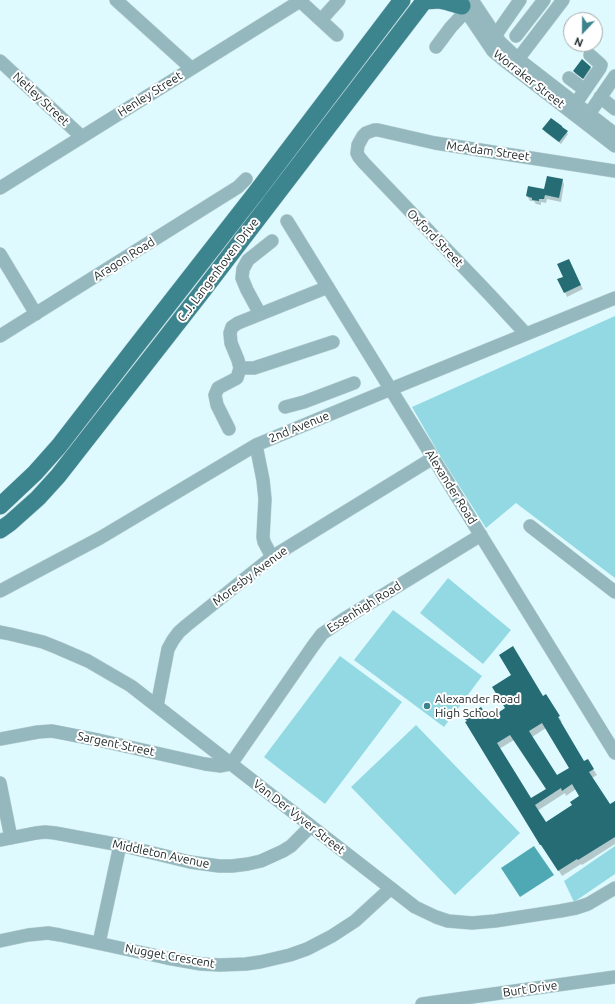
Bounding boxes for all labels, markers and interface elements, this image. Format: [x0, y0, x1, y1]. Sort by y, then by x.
north arrow [563, 12, 603, 52]
text: N [573, 35, 585, 49]
street label: Worraker Street [490, 47, 568, 111]
street label: Henley Street [115, 68, 185, 120]
street label: Netley Street [10, 69, 72, 129]
street label: McAdam Street [446, 138, 530, 164]
street label: Oxford Street [404, 206, 466, 270]
street label: C.J. Langenhoven Drive [174, 215, 262, 325]
street label: Aragon Road [91, 234, 157, 284]
street label: 2nd Avenue [267, 408, 331, 446]
street label: Alexander Road [422, 447, 480, 527]
street label: Moresby Avenue [210, 543, 290, 609]
street label: Essenhigh Road [324, 578, 404, 636]
place label: Alexander Road High School [435, 692, 520, 720]
marker: Alexander Road High School [422, 701, 432, 711]
street label: Sargent Street [76, 729, 156, 759]
street label: Van Der Vyver Street [250, 777, 348, 857]
street label: Middleton Avenue [111, 837, 211, 871]
street label: Nugget Crescent [124, 941, 216, 971]
street label: Burt Drive [502, 978, 558, 1000]

